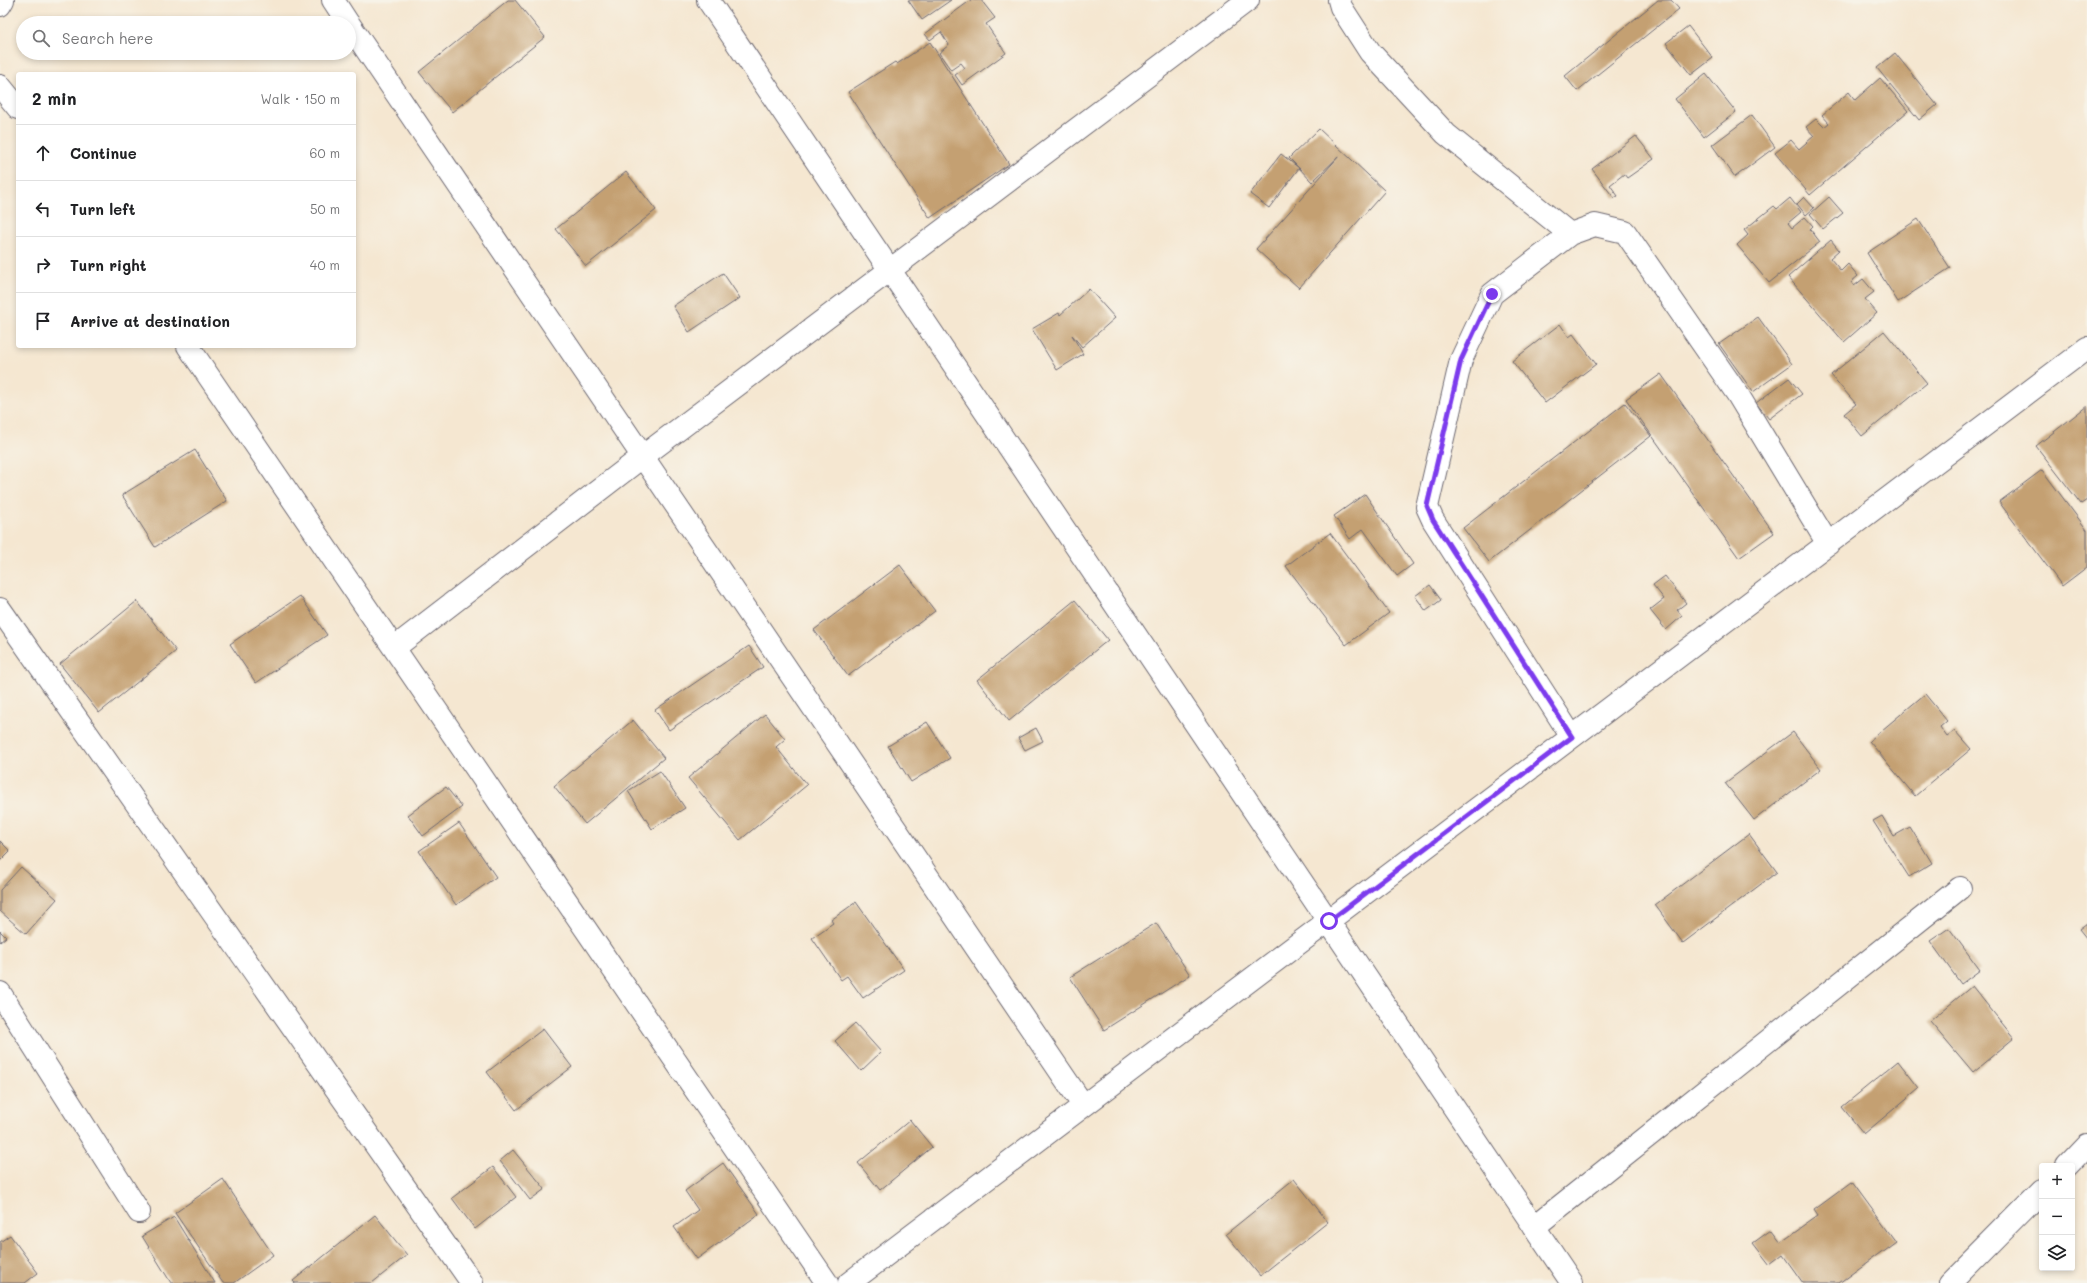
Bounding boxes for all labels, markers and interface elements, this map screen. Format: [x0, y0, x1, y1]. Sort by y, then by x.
search box [16, 16, 356, 60]
icon: search [30, 27, 52, 49]
text: Search here [62, 28, 153, 48]
text: 2 min [32, 87, 77, 109]
text: Walk · 150 m [260, 90, 340, 107]
icon: ahead [32, 142, 54, 164]
text: Continue [70, 143, 137, 163]
text: 60 m [310, 144, 340, 161]
icon: left [32, 198, 54, 220]
text: Turn left [70, 199, 135, 219]
text: 50 m [310, 200, 340, 217]
icon: right [32, 254, 54, 276]
text: Turn right [70, 255, 147, 275]
text: 40 m [310, 256, 340, 273]
route end [1483, 285, 1501, 303]
icon: arrive [32, 310, 54, 332]
text: Arrive at destination [70, 311, 230, 331]
route start [1320, 912, 1338, 930]
map controls [2039, 1163, 2075, 1271]
button: + [2039, 1163, 2075, 1199]
button: − [2039, 1199, 2075, 1235]
button: layers [2039, 1235, 2075, 1271]

